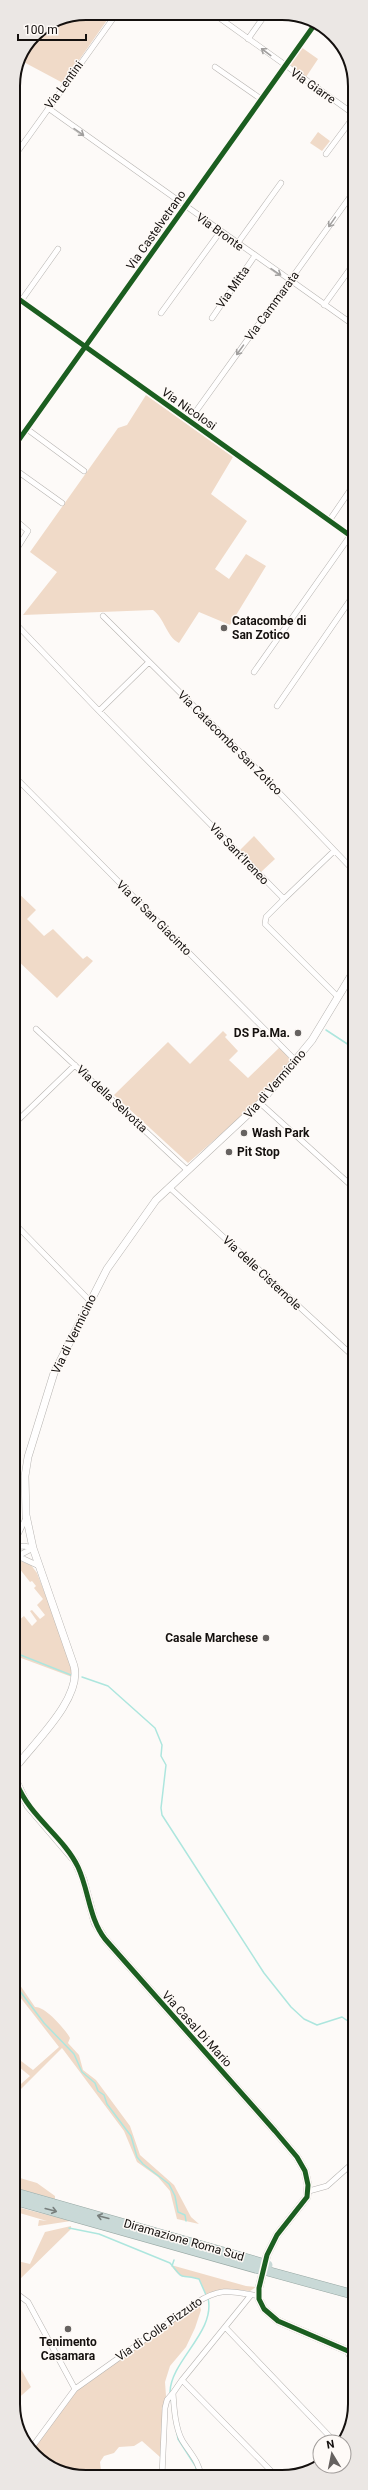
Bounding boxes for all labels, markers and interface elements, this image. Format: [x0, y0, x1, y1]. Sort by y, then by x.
scale bar [18, 16, 86, 42]
text: 100 m [24, 23, 58, 37]
one-way arrow [260, 48, 271, 56]
street label: Via Lentini [42, 58, 86, 112]
street label: Via Giarre [288, 65, 338, 107]
one-way arrow [73, 128, 84, 136]
street label: Via Castelvetrano [123, 187, 189, 272]
street label: Via Bronte [194, 210, 246, 254]
one-way arrow [328, 216, 336, 227]
street label: Via Mitta [214, 263, 252, 311]
street label: Via Cammarata [242, 268, 302, 344]
one-way arrow [270, 268, 281, 276]
one-way arrow [236, 345, 244, 356]
street label: Via Nicolosi [159, 385, 219, 433]
place label: Catacombe di San Zotico [232, 614, 306, 642]
marker: Catacombe di San Zotico [219, 623, 229, 633]
street label: Via Catacombe San Zotico [175, 688, 285, 798]
street label: Via Sant'Ireneo [206, 820, 272, 888]
street label: Via di San Giacinto [114, 878, 194, 958]
place label: DS Pa.Ma. [234, 1026, 290, 1040]
marker: DS Pa.Ma. [293, 1028, 303, 1038]
street label: Via di Vermicino [241, 1047, 309, 1121]
street label: Via della Selvotta [74, 1063, 150, 1135]
place label: Wash Park [252, 1126, 310, 1140]
marker: Wash Park [239, 1128, 249, 1138]
place label: Pit Stop [237, 1145, 280, 1159]
marker: Pit Stop [224, 1147, 234, 1157]
street label: Via delle Cisternole [220, 1233, 304, 1313]
street label: Via di Vermicino [49, 1292, 99, 1376]
place label: Casale Marchese [165, 1631, 259, 1645]
marker: Casale Marchese [261, 1633, 271, 1643]
street label: Via Casal Di Mario [159, 1988, 235, 2070]
one-way arrow [44, 2207, 57, 2215]
one-way arrow [97, 2213, 110, 2220]
street label: Diramazione Roma Sud [122, 2216, 246, 2264]
street label: Via di Colle Pizzuto [113, 2294, 205, 2364]
marker: Tenimento Casamara [63, 2324, 73, 2334]
place label: Tenimento Casamara [39, 2335, 97, 2363]
north arrow [312, 2434, 352, 2474]
text: N [325, 2438, 336, 2452]

